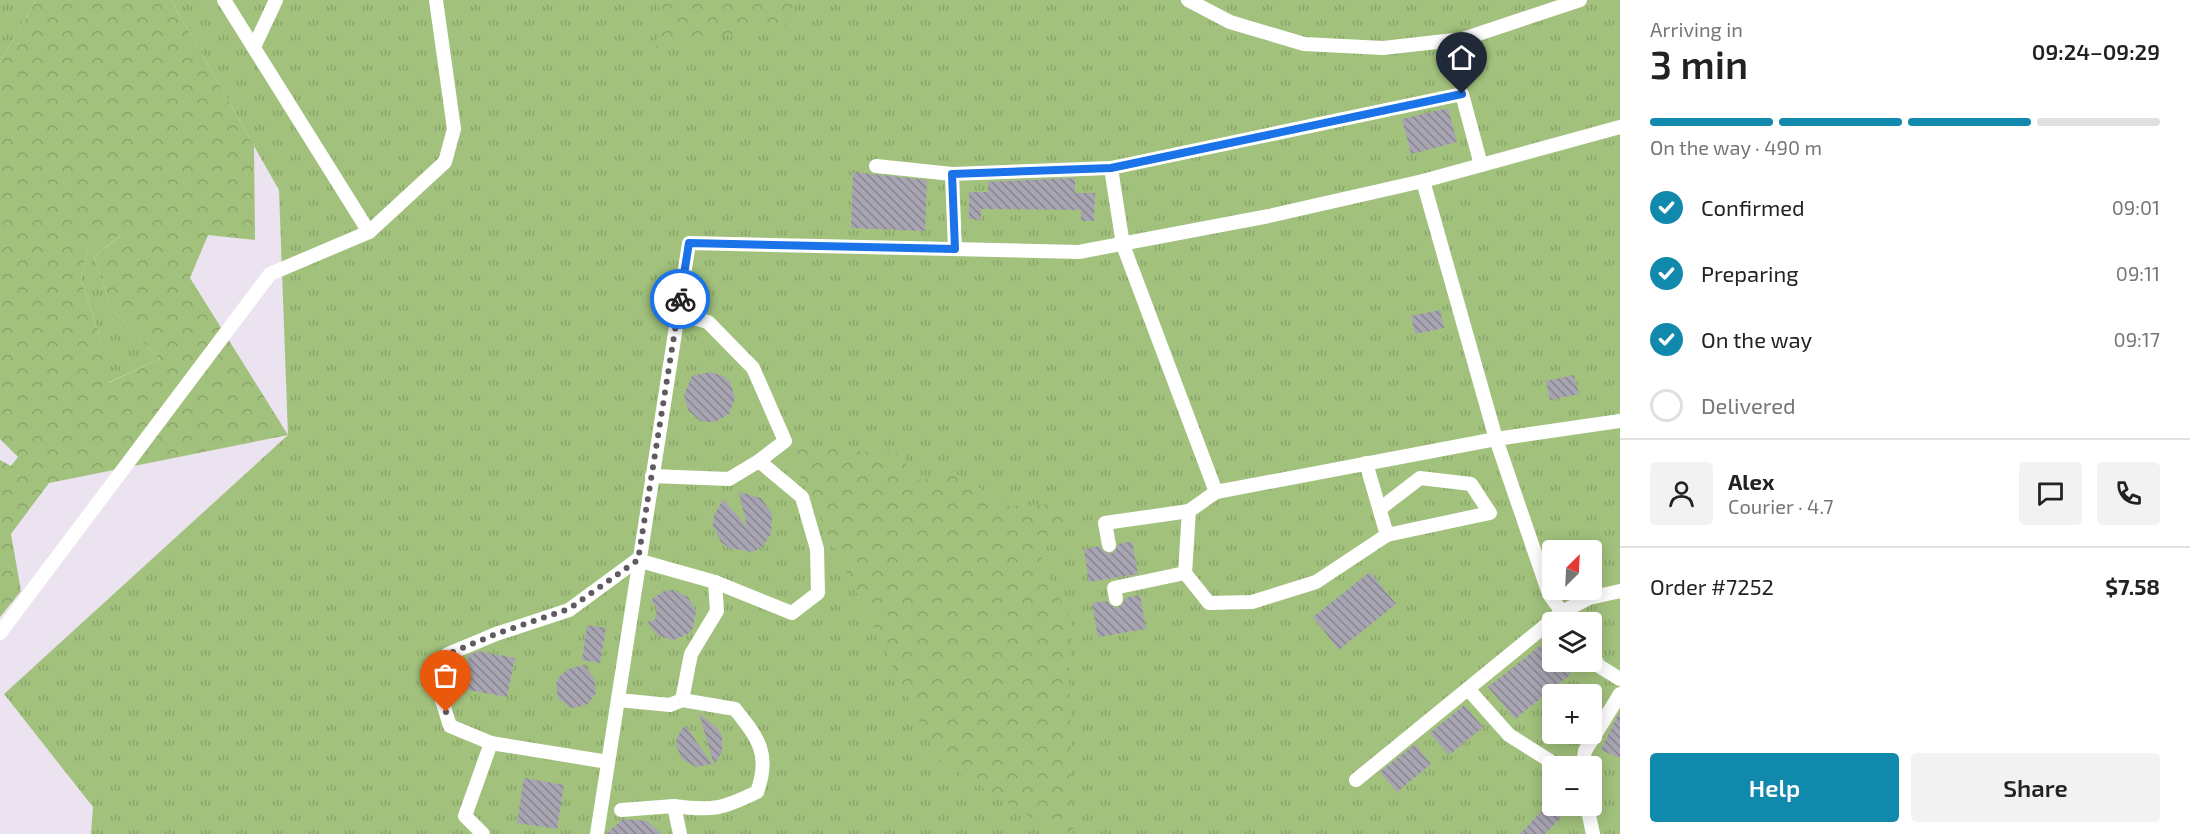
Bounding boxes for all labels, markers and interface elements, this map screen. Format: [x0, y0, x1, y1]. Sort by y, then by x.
text: Arriving in [1650, 17, 1743, 41]
pin [1436, 32, 1487, 94]
text: 09:24–09:29 [2032, 38, 2160, 64]
text: 3 min [1650, 40, 1748, 87]
icon: home [1445, 41, 1478, 74]
text: On the way · 490 m [1650, 135, 1822, 159]
icon: check [1650, 191, 1683, 224]
text: Confirmed [1701, 194, 1805, 220]
text: 09:01 [2112, 195, 2160, 219]
icon: check [1650, 257, 1683, 290]
text: Preparing [1701, 260, 1799, 286]
text: 09:11 [2116, 261, 2160, 285]
courier [650, 269, 710, 329]
icon: bike [664, 283, 697, 316]
icon: check [1650, 323, 1683, 356]
text: On the way [1701, 326, 1812, 352]
text: 09:17 [2114, 327, 2160, 351]
text: Delivered [1701, 392, 1796, 418]
button: person [1650, 462, 1713, 525]
button: chat [2019, 462, 2082, 525]
button: phone [2097, 462, 2160, 525]
text: Alex [1728, 468, 1774, 494]
text: Courier · 4.7 [1728, 494, 1834, 518]
north arrow [1542, 540, 1602, 600]
map controls [1542, 540, 1602, 816]
text: Order #7252 [1650, 573, 1774, 599]
text: $7.58 [2105, 573, 2160, 599]
button: layers [1542, 612, 1602, 672]
pin [420, 650, 471, 712]
icon: bag [429, 659, 462, 692]
button: + [1542, 684, 1602, 744]
button: Help [1650, 753, 1899, 822]
button: Share [1911, 753, 2160, 822]
button: − [1542, 756, 1602, 816]

